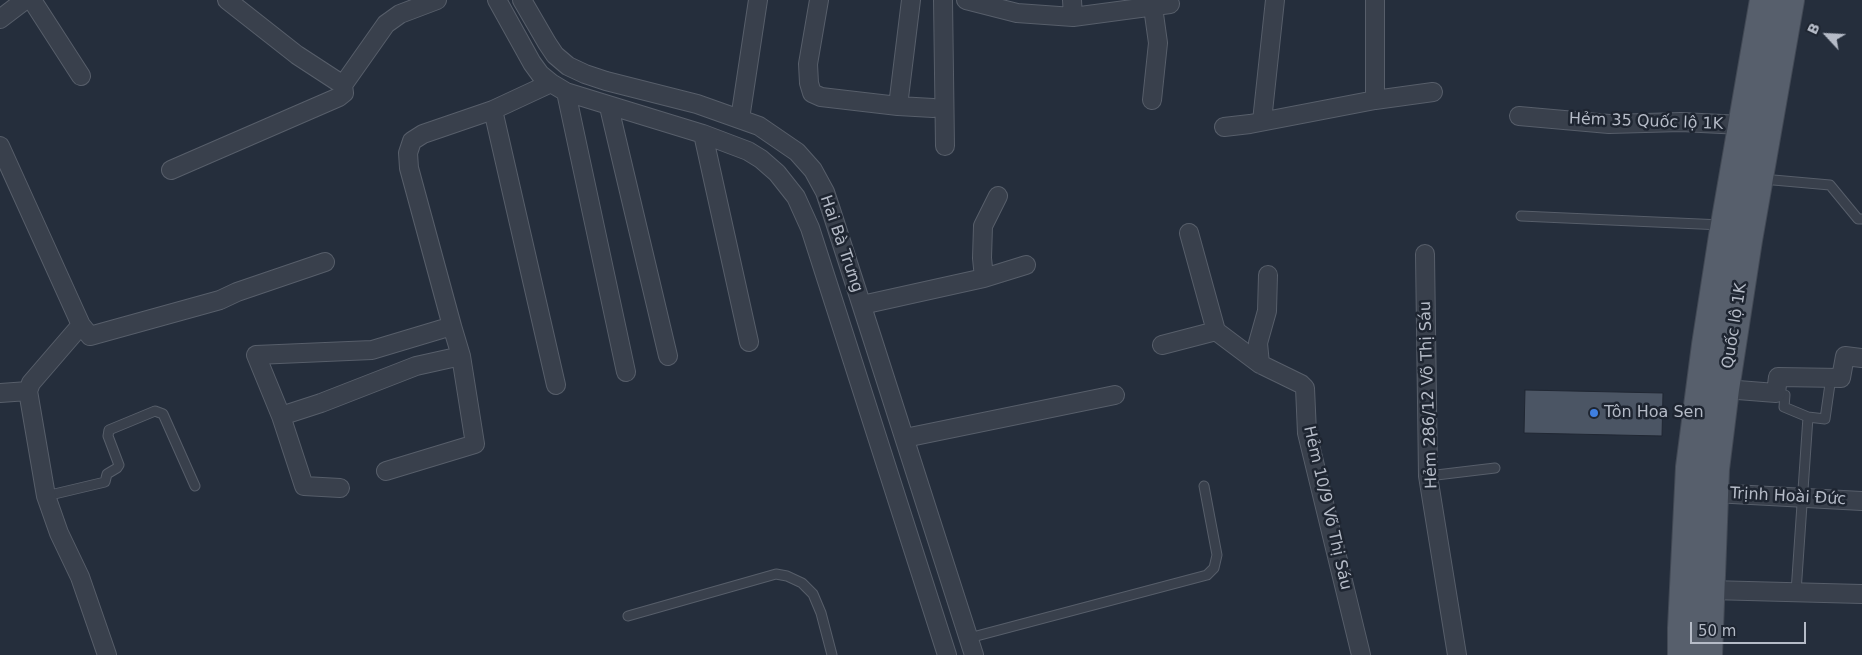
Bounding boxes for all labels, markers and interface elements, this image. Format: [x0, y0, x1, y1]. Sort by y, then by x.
north arrow [1802, 10, 1852, 60]
text: B [1804, 20, 1823, 37]
street label: Hẻm 35 Quốc lộ 1K [1569, 110, 1723, 134]
street label: Hai Bà Trưng [815, 193, 867, 295]
street label: Quốc lộ 1K [1719, 282, 1751, 370]
street label: Hẻm 286/12 Võ Thị Sáu [1416, 301, 1442, 489]
place label: Tôn Hoa Sen [1604, 403, 1704, 423]
marker: Tôn Hoa Sen [1588, 407, 1600, 419]
street label: Hẻm 10/9 Võ Thị Sáu [1299, 424, 1355, 592]
street label: Trịnh Hoài Đức [1729, 484, 1847, 510]
scale bar [1692, 612, 1808, 644]
text: 50 m [1698, 622, 1736, 640]

